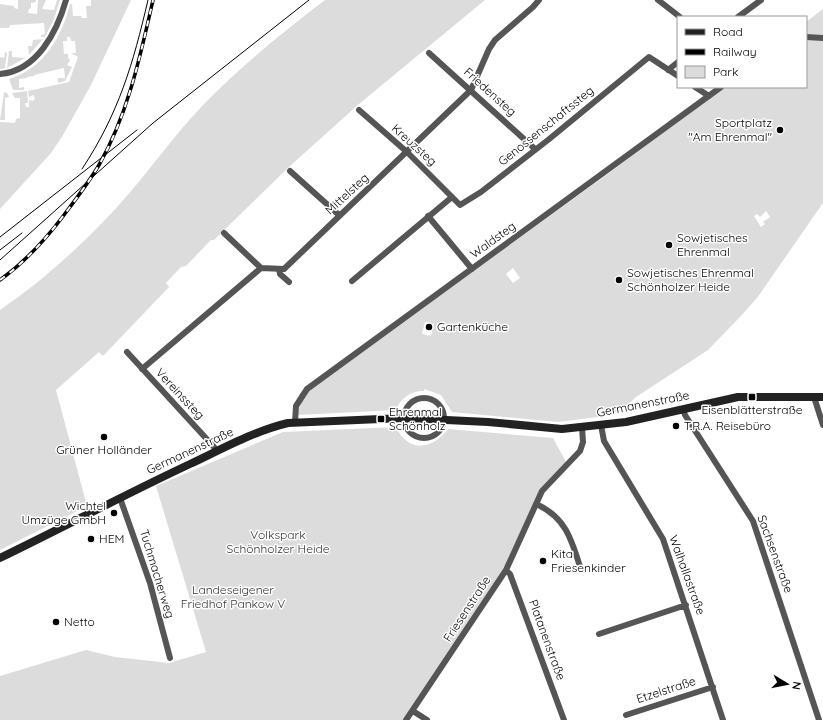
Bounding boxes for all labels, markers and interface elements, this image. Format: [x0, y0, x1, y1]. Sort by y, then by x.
legend [677, 16, 807, 88]
text: Road [713, 24, 743, 39]
text: Railway [713, 44, 757, 59]
street label: Friedensteg [461, 64, 520, 119]
text: Park [713, 64, 738, 79]
street label: Genossenschaftssteg [495, 83, 596, 169]
place label: Sportplatz "Am Ehrenmal" [688, 115, 772, 144]
street label: Kreuzsteg [389, 120, 440, 169]
marker: Sportplatz "Am Ehrenmal" [775, 125, 785, 135]
street label: Mittelsteg [322, 170, 372, 218]
street label: Waldsteg [467, 218, 518, 261]
place label: Sowjetisches Ehrenmal [677, 230, 748, 259]
marker: Sowjetisches Ehrenmal [664, 240, 674, 250]
place label: Sowjetisches Ehrenmal Schönholzer Heide [627, 265, 754, 294]
marker: Sowjetisches Ehrenmal Schönholzer Heide [614, 275, 624, 285]
place label: Gartenküche [437, 319, 508, 334]
marker: Gartenküche [424, 322, 434, 332]
street label: Vereinssteg [153, 365, 208, 422]
street label: Germanenstraße [595, 387, 691, 420]
marker: Eisenblätterstraße [747, 392, 757, 402]
place label: Eisenblätterstraße [701, 402, 803, 417]
place label: Ehrenmal Schönholz [389, 404, 446, 433]
marker: Ehrenmal Schönholz [376, 414, 386, 424]
place label: T.R.A. Reisebüro [684, 418, 771, 433]
marker: T.R.A. Reisebüro [671, 421, 681, 431]
street label: Germanenstraße [144, 424, 236, 477]
marker: Grüner Holländer [99, 432, 109, 442]
place label: Grüner Holländer [56, 442, 152, 457]
place label: Wichtel Umzüge GmbH [22, 498, 106, 527]
marker: Wichtel Umzüge GmbH [109, 508, 119, 518]
street label: Sachsenstraße [754, 513, 797, 595]
park label: Volkspark Schönholzer Heide [226, 527, 330, 556]
street label: Tuchmacherweg [137, 528, 178, 620]
place label: HEM [99, 531, 124, 546]
street label: Walhallastraße [666, 533, 709, 617]
marker: HEM [86, 534, 96, 544]
place label: Kita Friesenkinder [551, 546, 626, 575]
marker: Kita Friesenkinder [538, 556, 548, 566]
street label: Friesenstraße [440, 573, 494, 644]
park label: Landeseigener Friedhof Pankow V [181, 582, 285, 611]
street label: Platanenstraße [526, 597, 569, 682]
place label: Netto [64, 614, 95, 629]
marker: Netto [51, 617, 61, 627]
north arrow [767, 664, 807, 704]
street label: Etzelstraße [634, 673, 698, 706]
text: N [789, 681, 804, 691]

